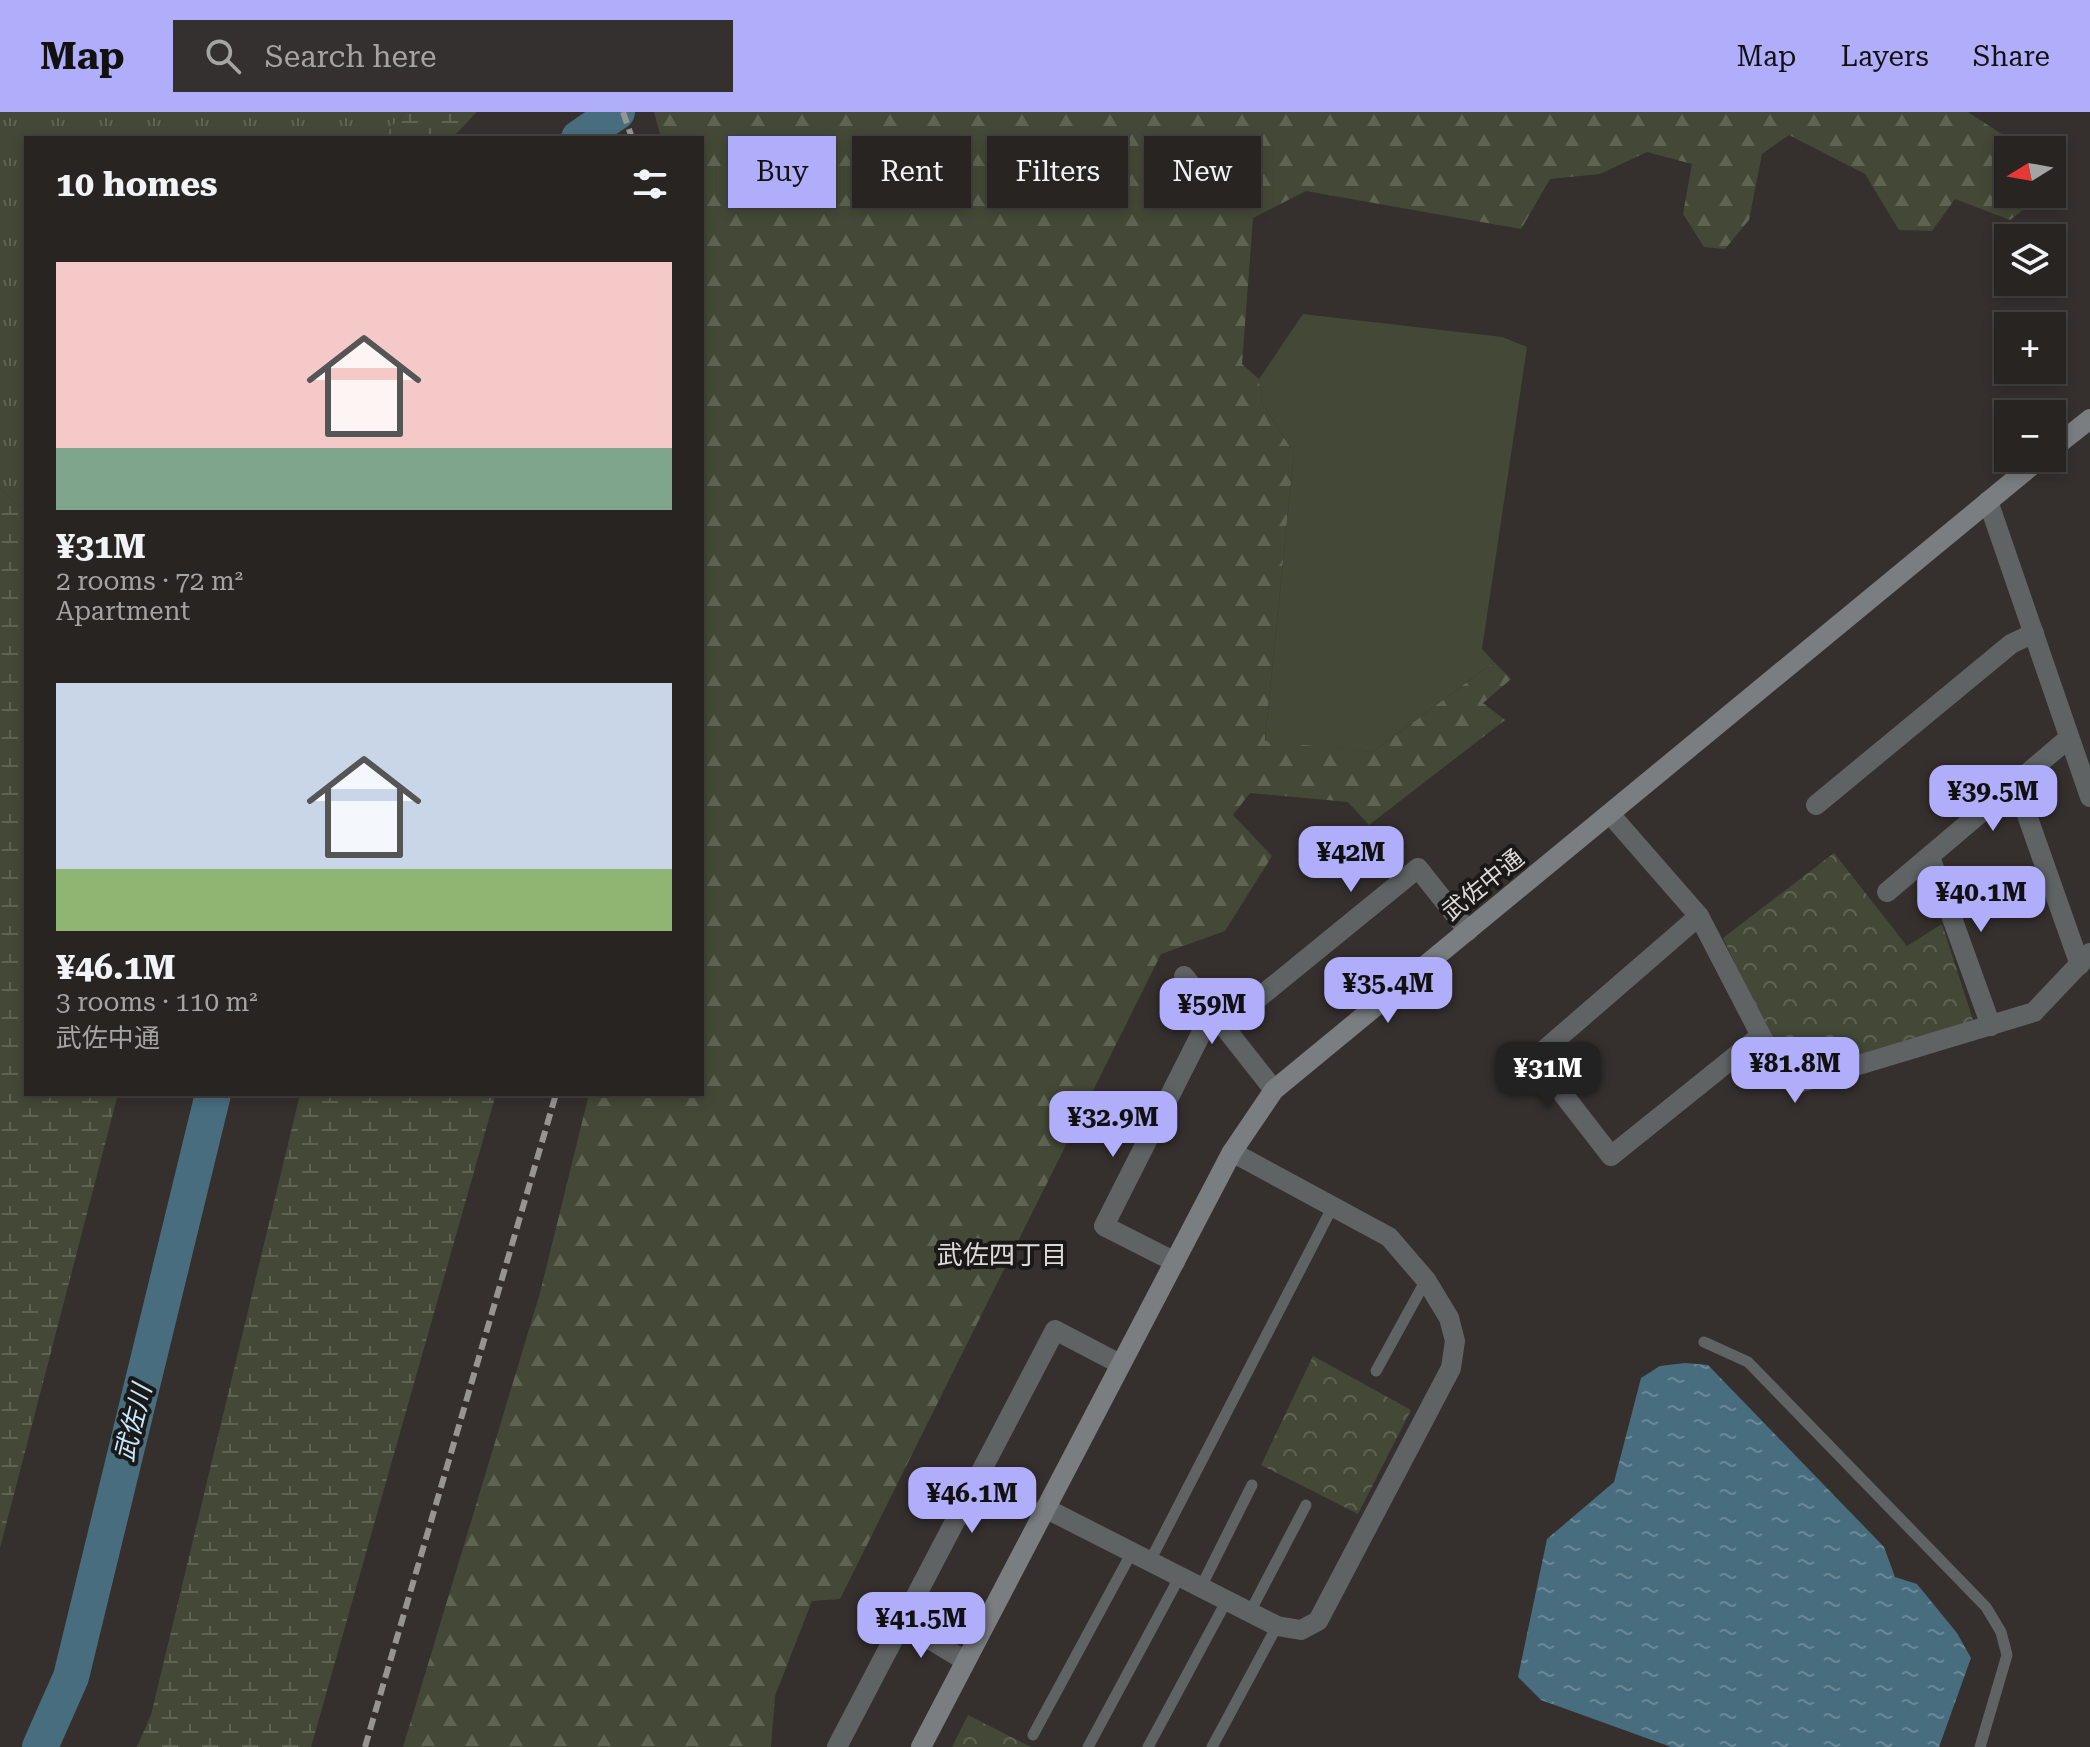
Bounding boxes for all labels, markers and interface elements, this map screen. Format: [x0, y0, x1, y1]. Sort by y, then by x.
search box [173, 20, 733, 92]
text: Map [40, 34, 125, 78]
icon: search [201, 34, 245, 78]
text: Search here [265, 39, 437, 74]
text: Map [1737, 40, 1796, 73]
text: Layers [1840, 40, 1929, 73]
text: Share [1973, 40, 2050, 73]
chip: Buy [728, 136, 836, 208]
chip: Rent [852, 136, 971, 208]
chip: Filters [987, 136, 1128, 208]
chip: New [1144, 136, 1261, 208]
north arrow [1994, 136, 2066, 208]
map controls [1994, 136, 2066, 472]
icon: filters [628, 162, 672, 206]
text: 10 homes [56, 164, 218, 204]
button: layers [1994, 224, 2066, 296]
button: + [1994, 312, 2066, 384]
icon: home [292, 314, 436, 458]
button: − [1994, 400, 2066, 472]
text: ¥31M [56, 526, 146, 566]
text: 2 rooms · 72 m² [56, 566, 243, 596]
text: Apartment [56, 596, 190, 626]
icon: home [292, 735, 436, 879]
pin: ¥39.5M [1928, 765, 2058, 833]
text: ¥39.5M [1947, 776, 2039, 806]
pin: ¥42M [1304, 826, 1398, 894]
text: ¥42M [1317, 837, 1385, 867]
street label: 武佐中通 [1437, 844, 1529, 926]
pin: ¥40.1M [1916, 866, 2046, 934]
text: ¥40.1M [1935, 877, 2027, 907]
text: ¥46.1M [56, 947, 176, 987]
pin: ¥35.4M [1323, 957, 1453, 1025]
text: ¥35.4M [1342, 968, 1434, 998]
pin: ¥59M [1165, 978, 1259, 1046]
text: 3 rooms · 110 m² [56, 987, 258, 1017]
text: ¥59M [1178, 989, 1246, 1019]
text: 武佐中通 [56, 1023, 160, 1053]
pin: ¥81.8M [1730, 1037, 1860, 1105]
pin: ¥31M [1501, 1042, 1595, 1110]
text: ¥81.8M [1749, 1048, 1841, 1078]
text: ¥31M [1514, 1053, 1582, 1083]
pin: ¥32.9M [1048, 1091, 1178, 1159]
text: ¥32.9M [1067, 1102, 1159, 1132]
district label: 武佐四丁目 [937, 1240, 1067, 1270]
water label: 武佐川 [109, 1379, 158, 1464]
pin: ¥46.1M [907, 1467, 1037, 1535]
text: ¥46.1M [926, 1478, 1018, 1508]
pin: ¥41.5M [856, 1592, 986, 1660]
text: ¥41.5M [875, 1603, 967, 1633]

